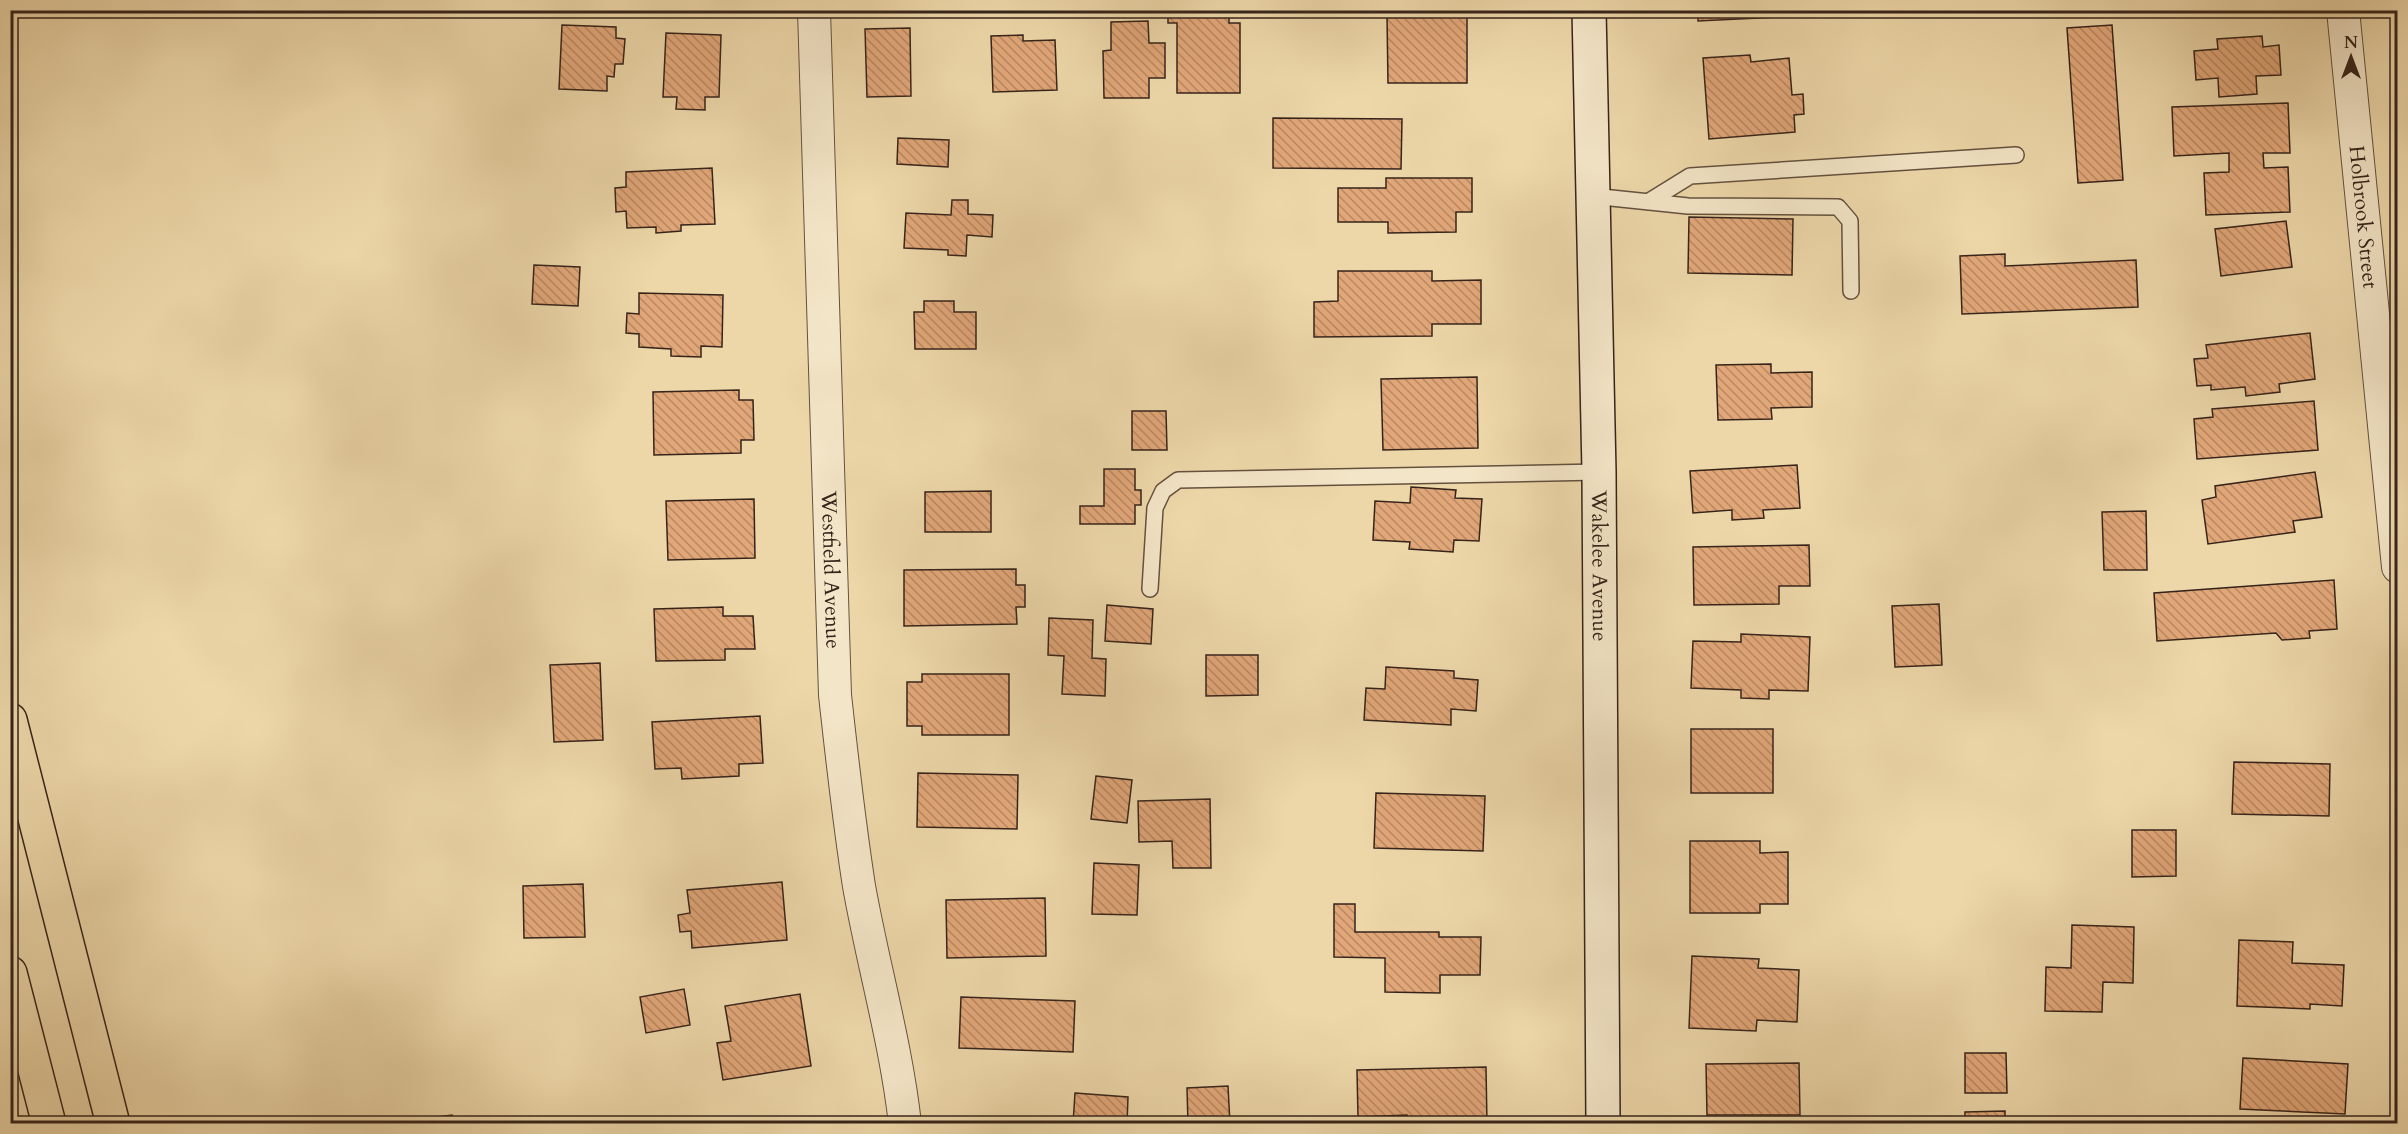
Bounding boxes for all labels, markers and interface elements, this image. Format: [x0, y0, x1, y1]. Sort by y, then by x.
north arrow [2321, 27, 2381, 87]
text: N [2344, 32, 2358, 54]
street label: Holbrook Street [2342, 144, 2385, 290]
street label: Westfield Avenue [814, 489, 848, 649]
street label: Wakelee Avenue [1585, 489, 1615, 642]

